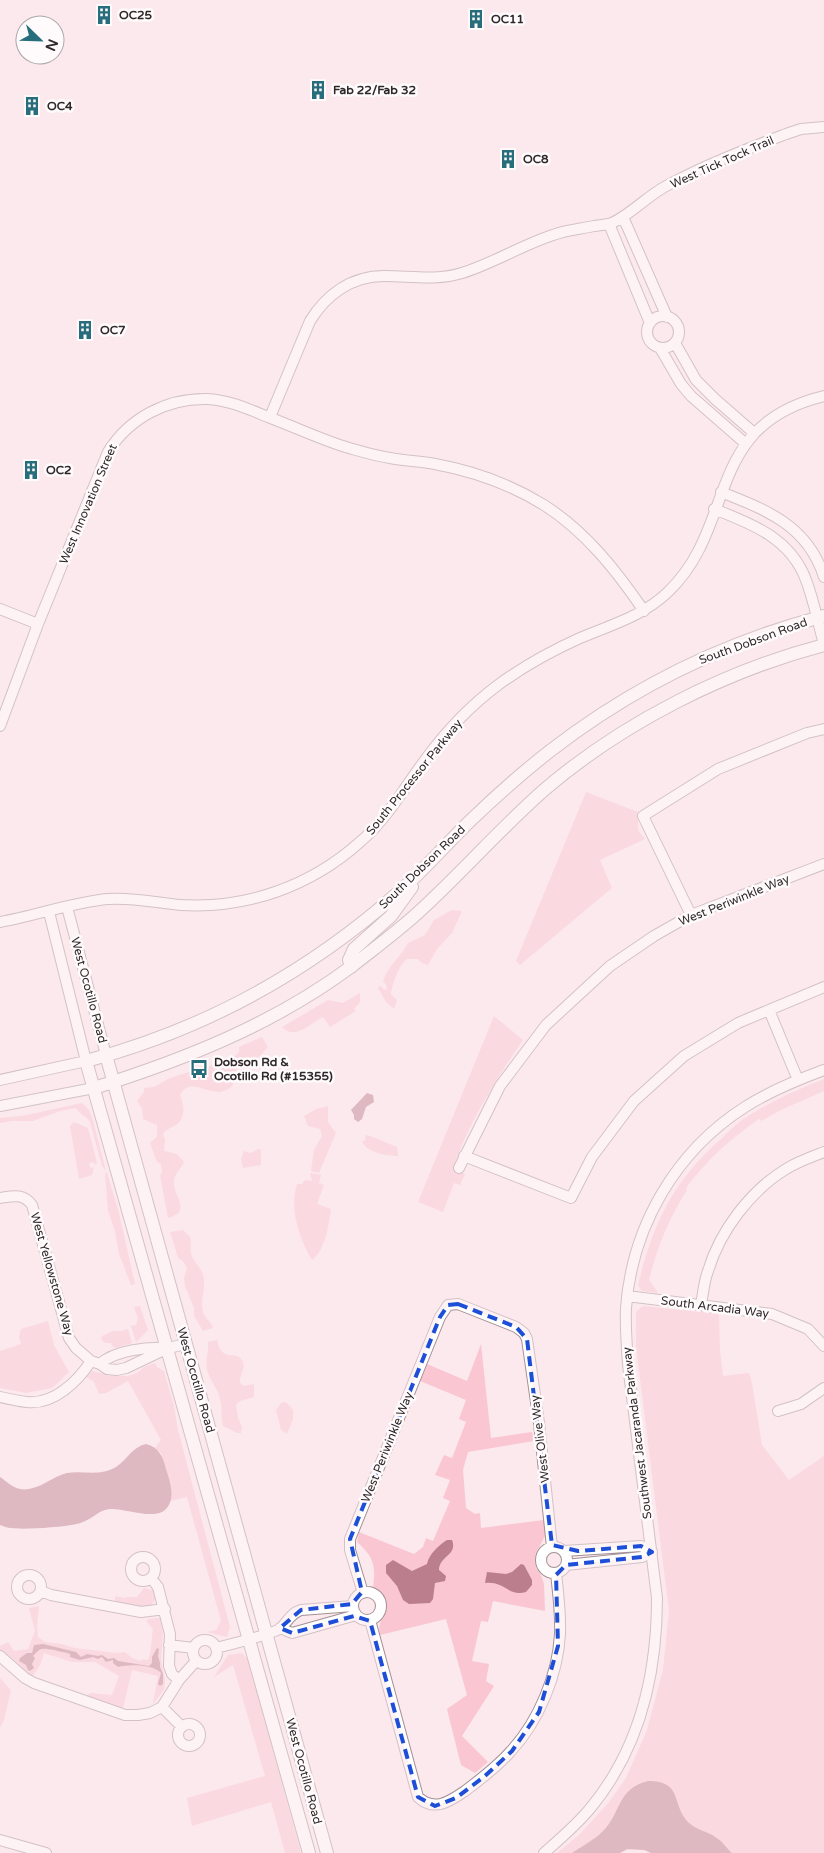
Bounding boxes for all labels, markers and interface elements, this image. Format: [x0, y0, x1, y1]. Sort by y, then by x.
building icon: OC25 [93, 4, 115, 26]
place label: OC25 [119, 8, 153, 22]
building icon: OC11 [465, 8, 487, 30]
place label: OC11 [491, 12, 524, 26]
north arrow [15, 15, 65, 65]
text: N [41, 36, 62, 53]
building icon: Fab 22/Fab 32 [307, 79, 329, 101]
place label: Fab 22/Fab 32 [333, 83, 416, 97]
building icon: OC4 [21, 95, 43, 117]
place label: OC4 [47, 99, 73, 113]
street label: West Tick Tock Trail [668, 133, 776, 191]
building icon: OC8 [497, 148, 519, 170]
place label: OC8 [523, 152, 549, 166]
building icon: OC7 [74, 319, 96, 341]
place label: OC7 [100, 323, 126, 337]
street label: West Innovation Street [56, 441, 120, 566]
building icon: OC2 [20, 459, 42, 481]
place label: OC2 [46, 463, 72, 477]
street label: South Dobson Road [697, 615, 809, 667]
street label: South Processor Parkway [363, 716, 465, 838]
street label: South Dobson Road [376, 822, 468, 912]
street label: West Periwinkle Way [677, 871, 792, 929]
street label: West Ocotillo Road [68, 936, 110, 1044]
place label: Dobson Rd & Ocotillo Rd (#15355) [214, 1055, 333, 1083]
bus stop icon: Dobson Rd & Ocotillo Rd (#15355) [188, 1058, 210, 1080]
street label: West Yellowstone Way [28, 1211, 76, 1338]
street label: South Arcadia Way [660, 1293, 770, 1321]
street label: West Ocotillo Road [174, 1326, 218, 1434]
street label: Southwest Jacaranda Parkway [619, 1346, 654, 1520]
street label: West Periwinkle Way [358, 1389, 416, 1504]
street label: West Olive Way [528, 1394, 552, 1484]
street label: West Ocotillo Road [283, 1717, 325, 1825]

